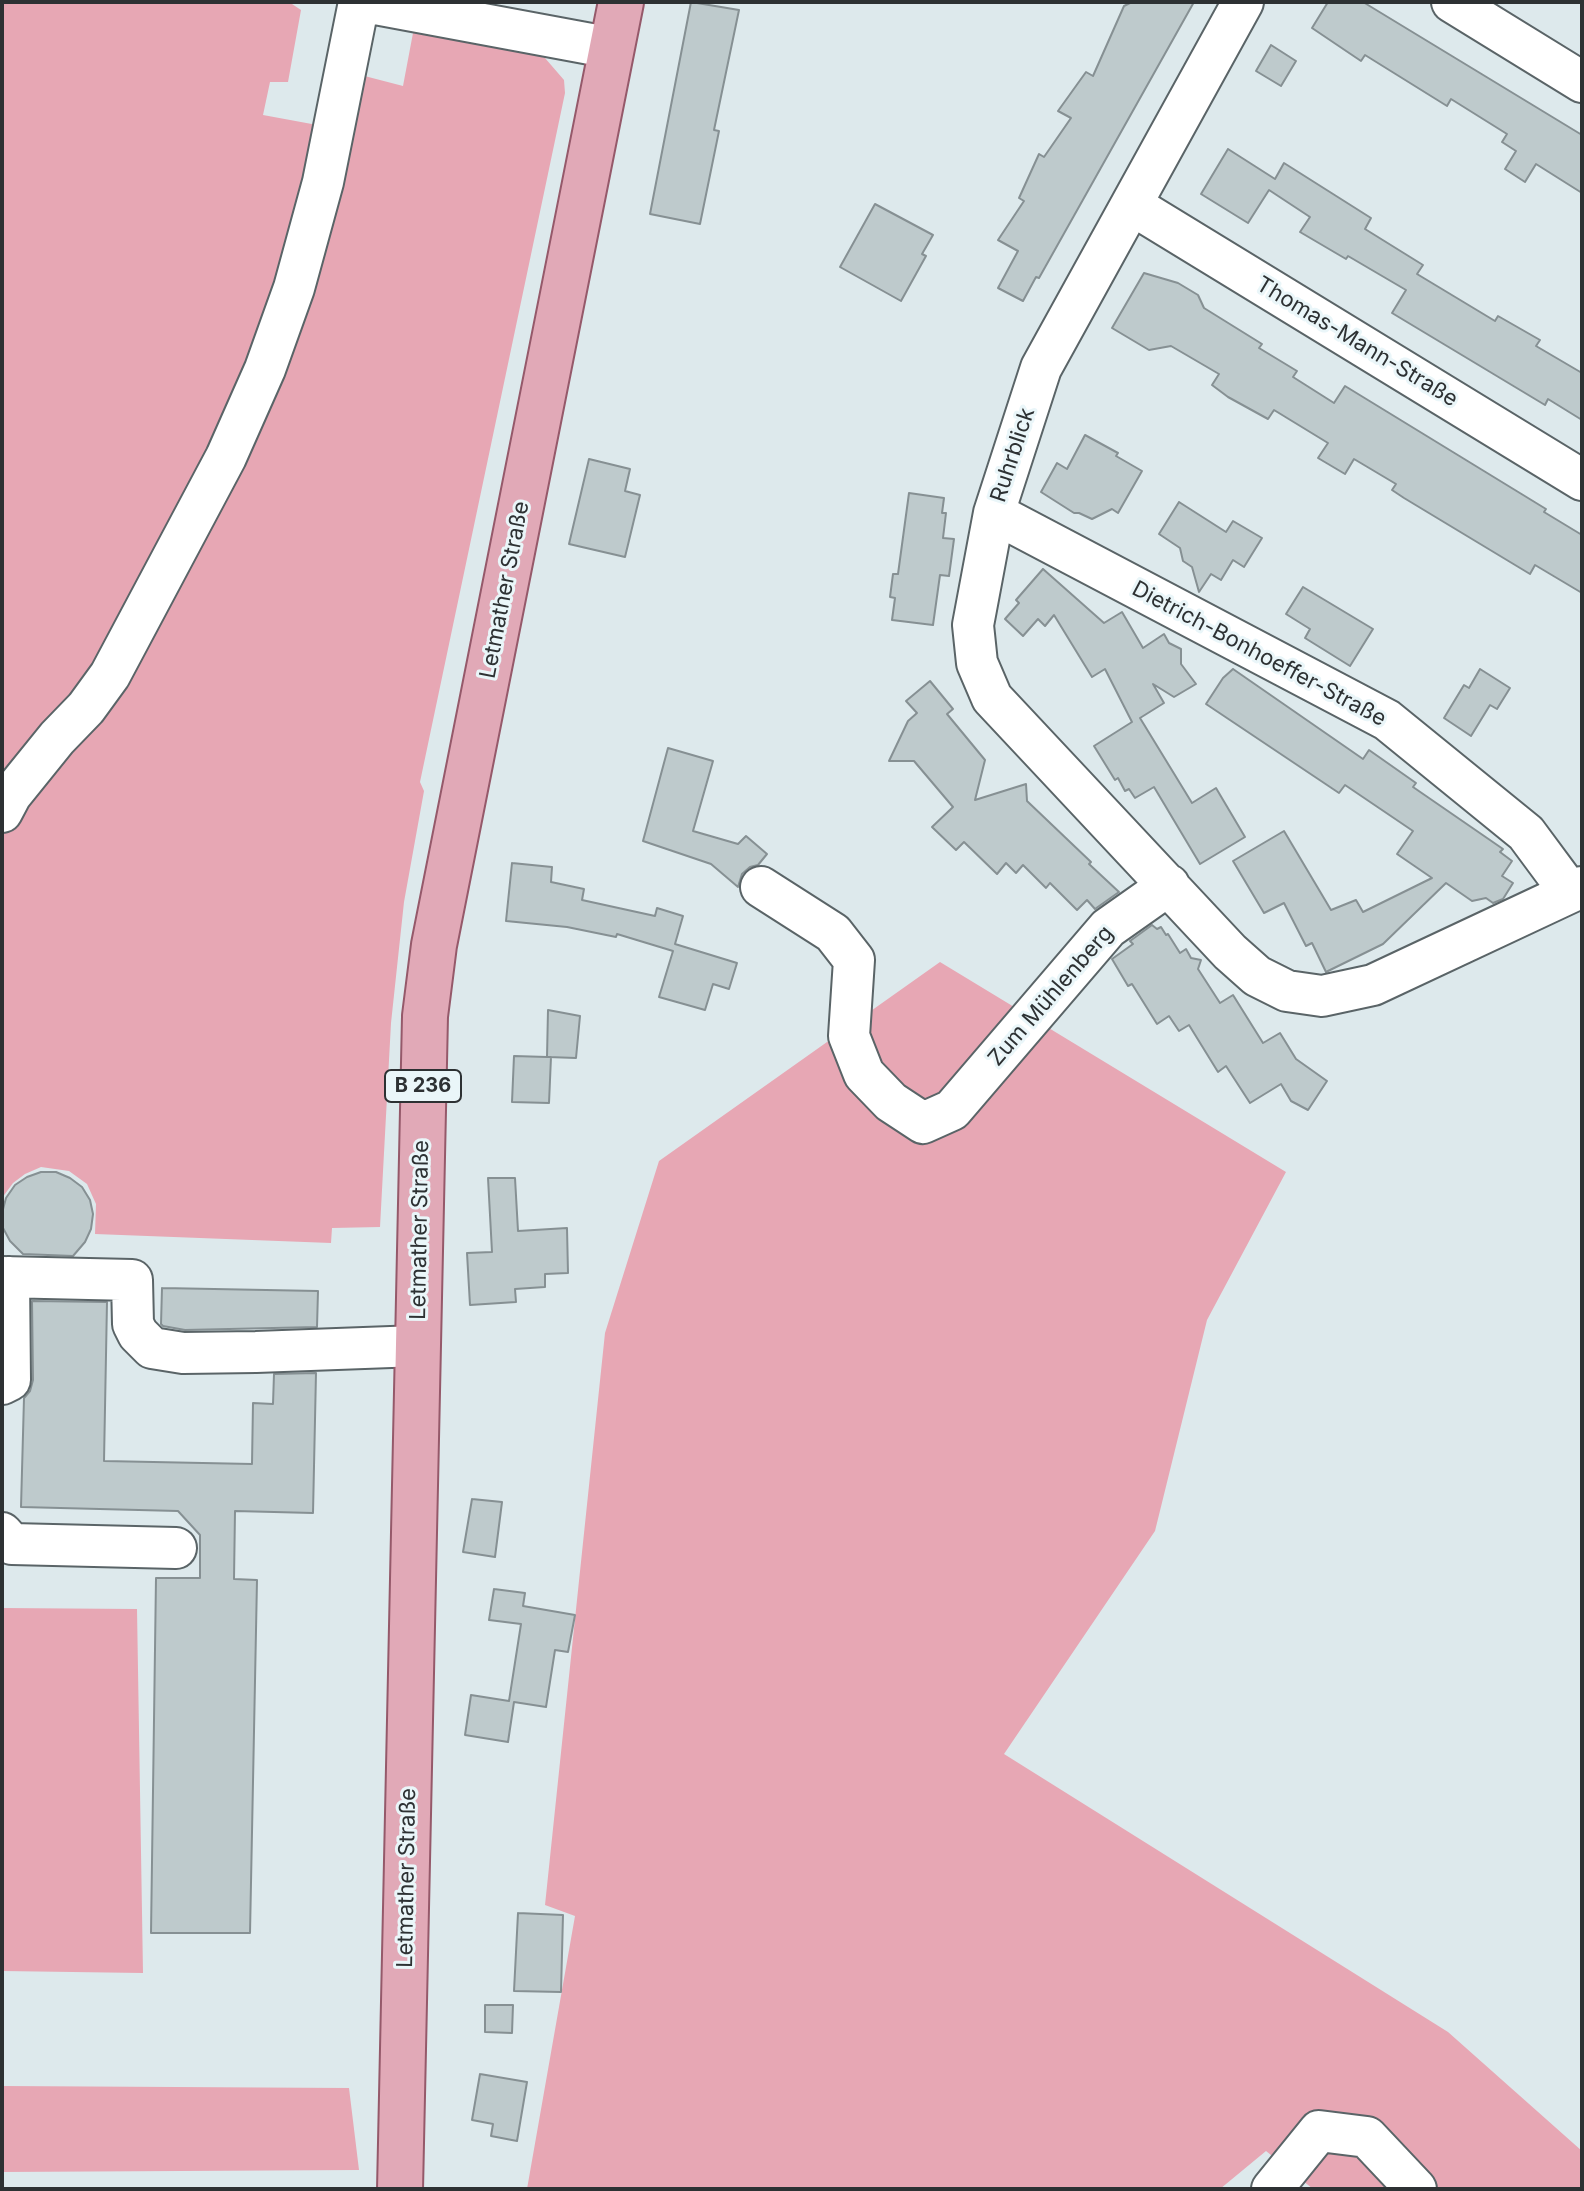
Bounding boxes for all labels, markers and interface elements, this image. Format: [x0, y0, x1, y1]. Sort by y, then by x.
street label: Thomas-Mann-Straße [1251, 271, 1463, 413]
street label: Ruhrblick [985, 405, 1041, 505]
street label: Letmather Straße [475, 499, 535, 681]
street label: Dietrich-Bonhoeffer-Straße [1127, 576, 1391, 732]
street label: Zum Mühlenberg [983, 921, 1119, 1071]
road number: B 236 [385, 1070, 461, 1102]
street label: Letmather Straße [405, 1140, 435, 1320]
street label: Letmather Straße [392, 1788, 422, 1968]

